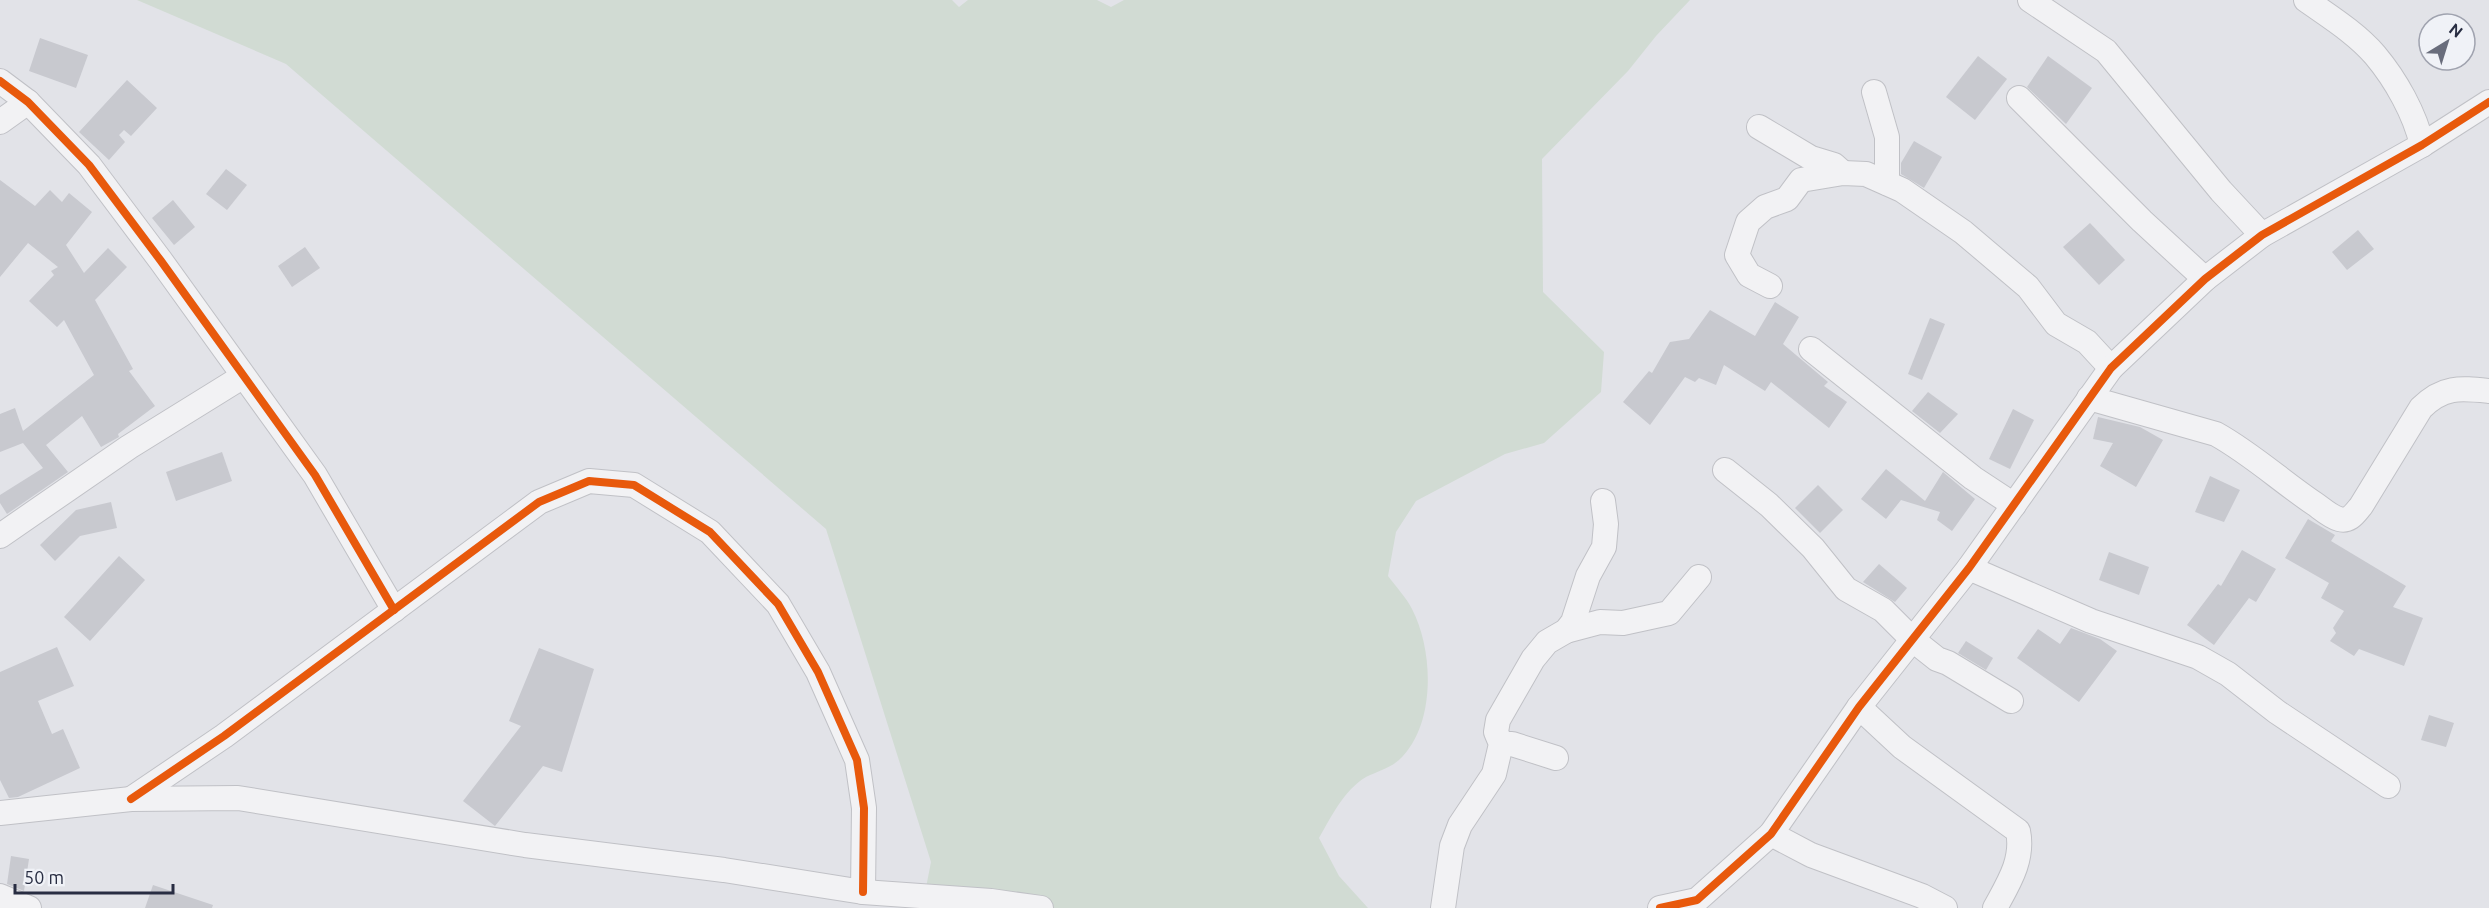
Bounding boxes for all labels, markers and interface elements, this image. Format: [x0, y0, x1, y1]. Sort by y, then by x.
north arrow [2417, 12, 2477, 72]
text: N [2446, 19, 2466, 41]
scale bar [15, 857, 172, 895]
text: 50 m [24, 867, 64, 887]

